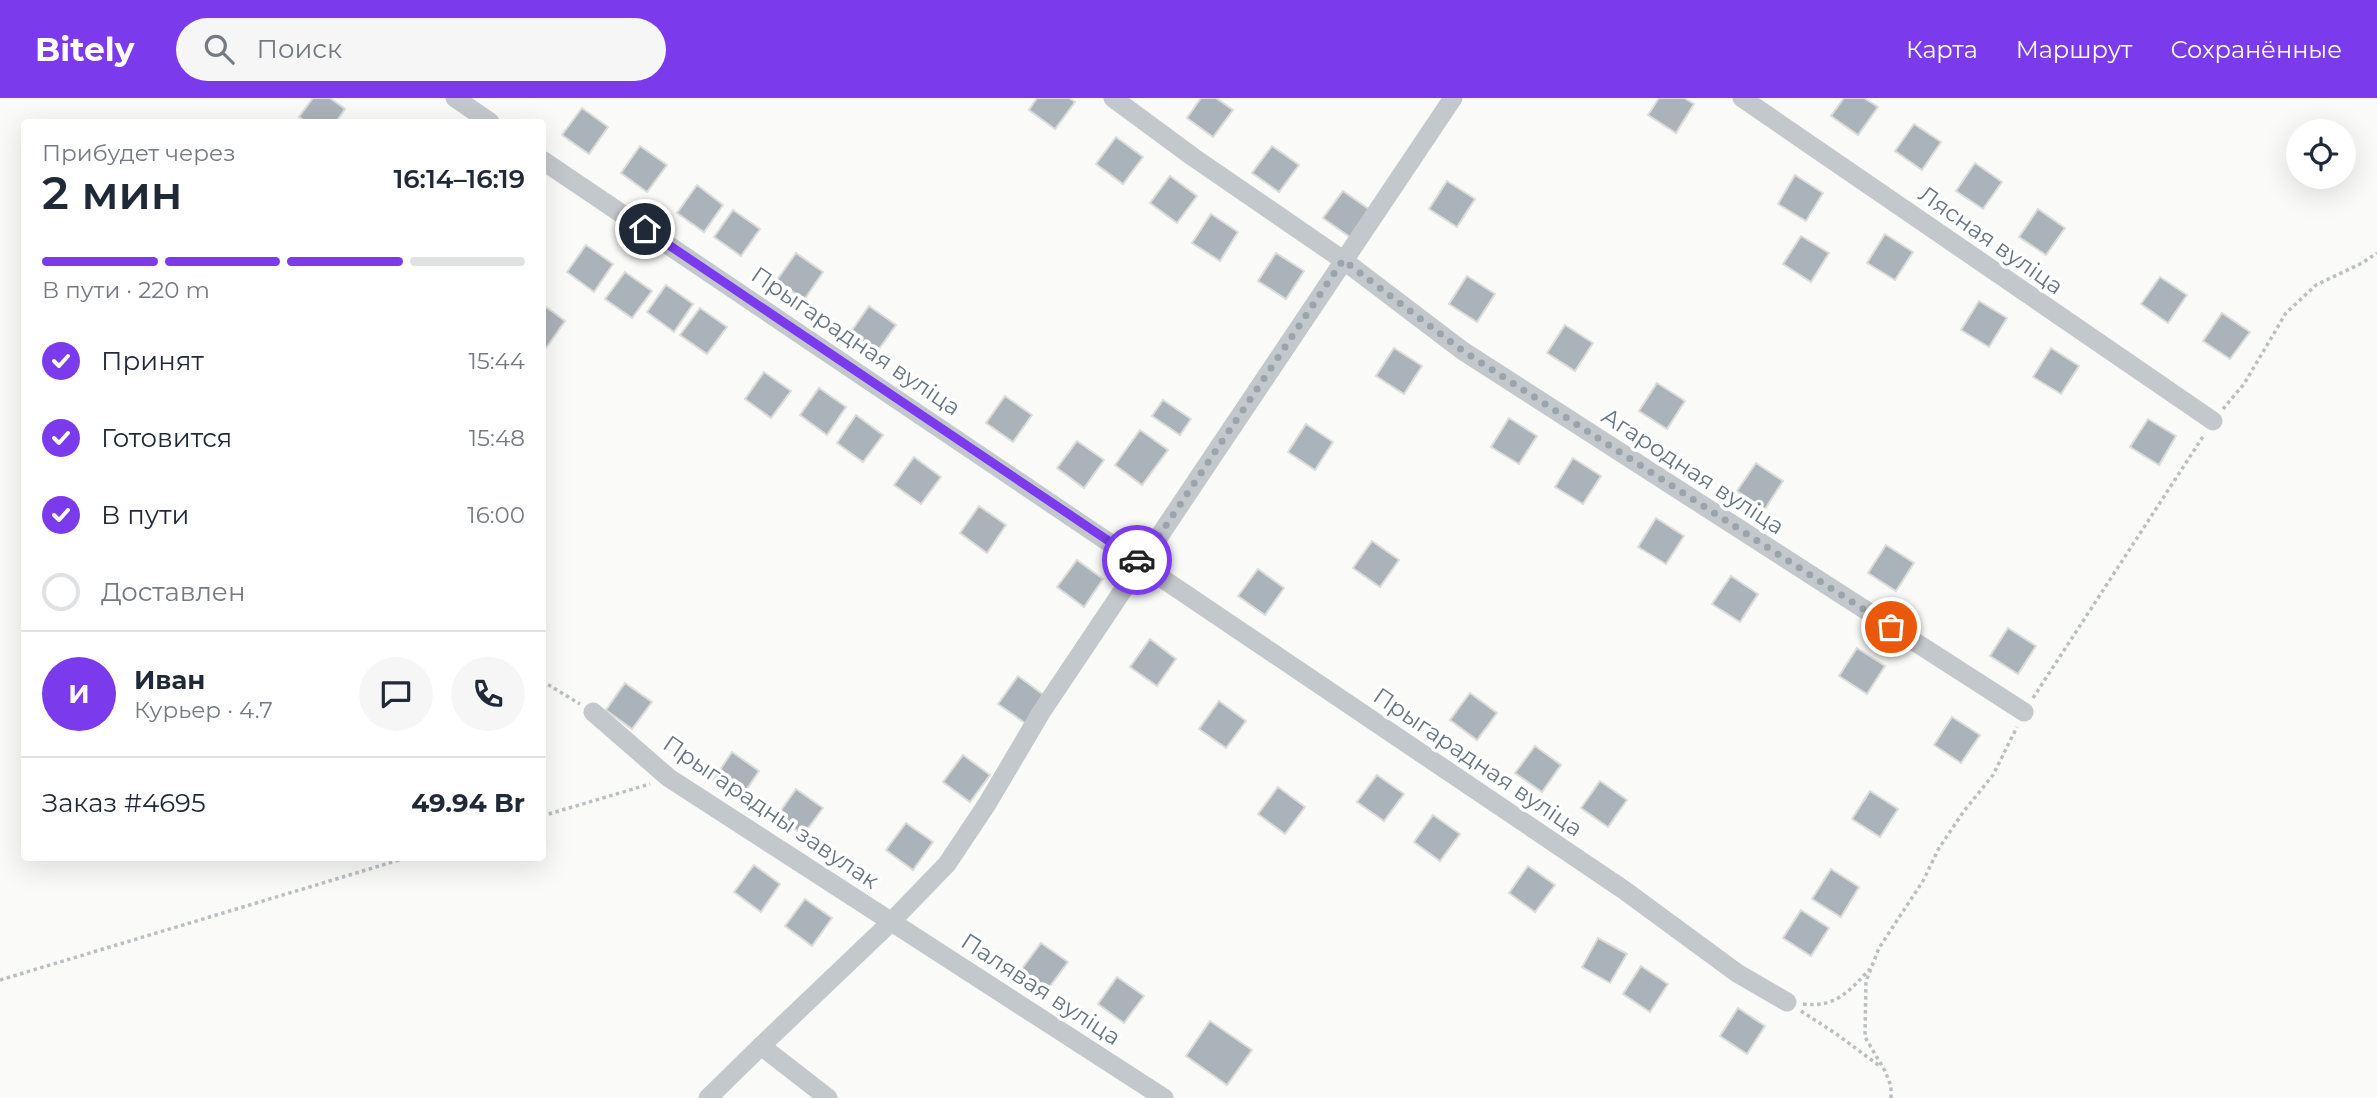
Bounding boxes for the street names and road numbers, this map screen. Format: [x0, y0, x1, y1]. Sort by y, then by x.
street label: Лясная вуліца [1913, 180, 2069, 300]
street label: Прыгарадная вуліца [746, 261, 966, 421]
street label: Агародная вуліца [1597, 402, 1789, 540]
street label: Прыгарадная вуліца [1368, 682, 1588, 842]
street label: Прыгарадны завулак [658, 729, 885, 895]
street label: Палявая вуліца [956, 927, 1126, 1051]

